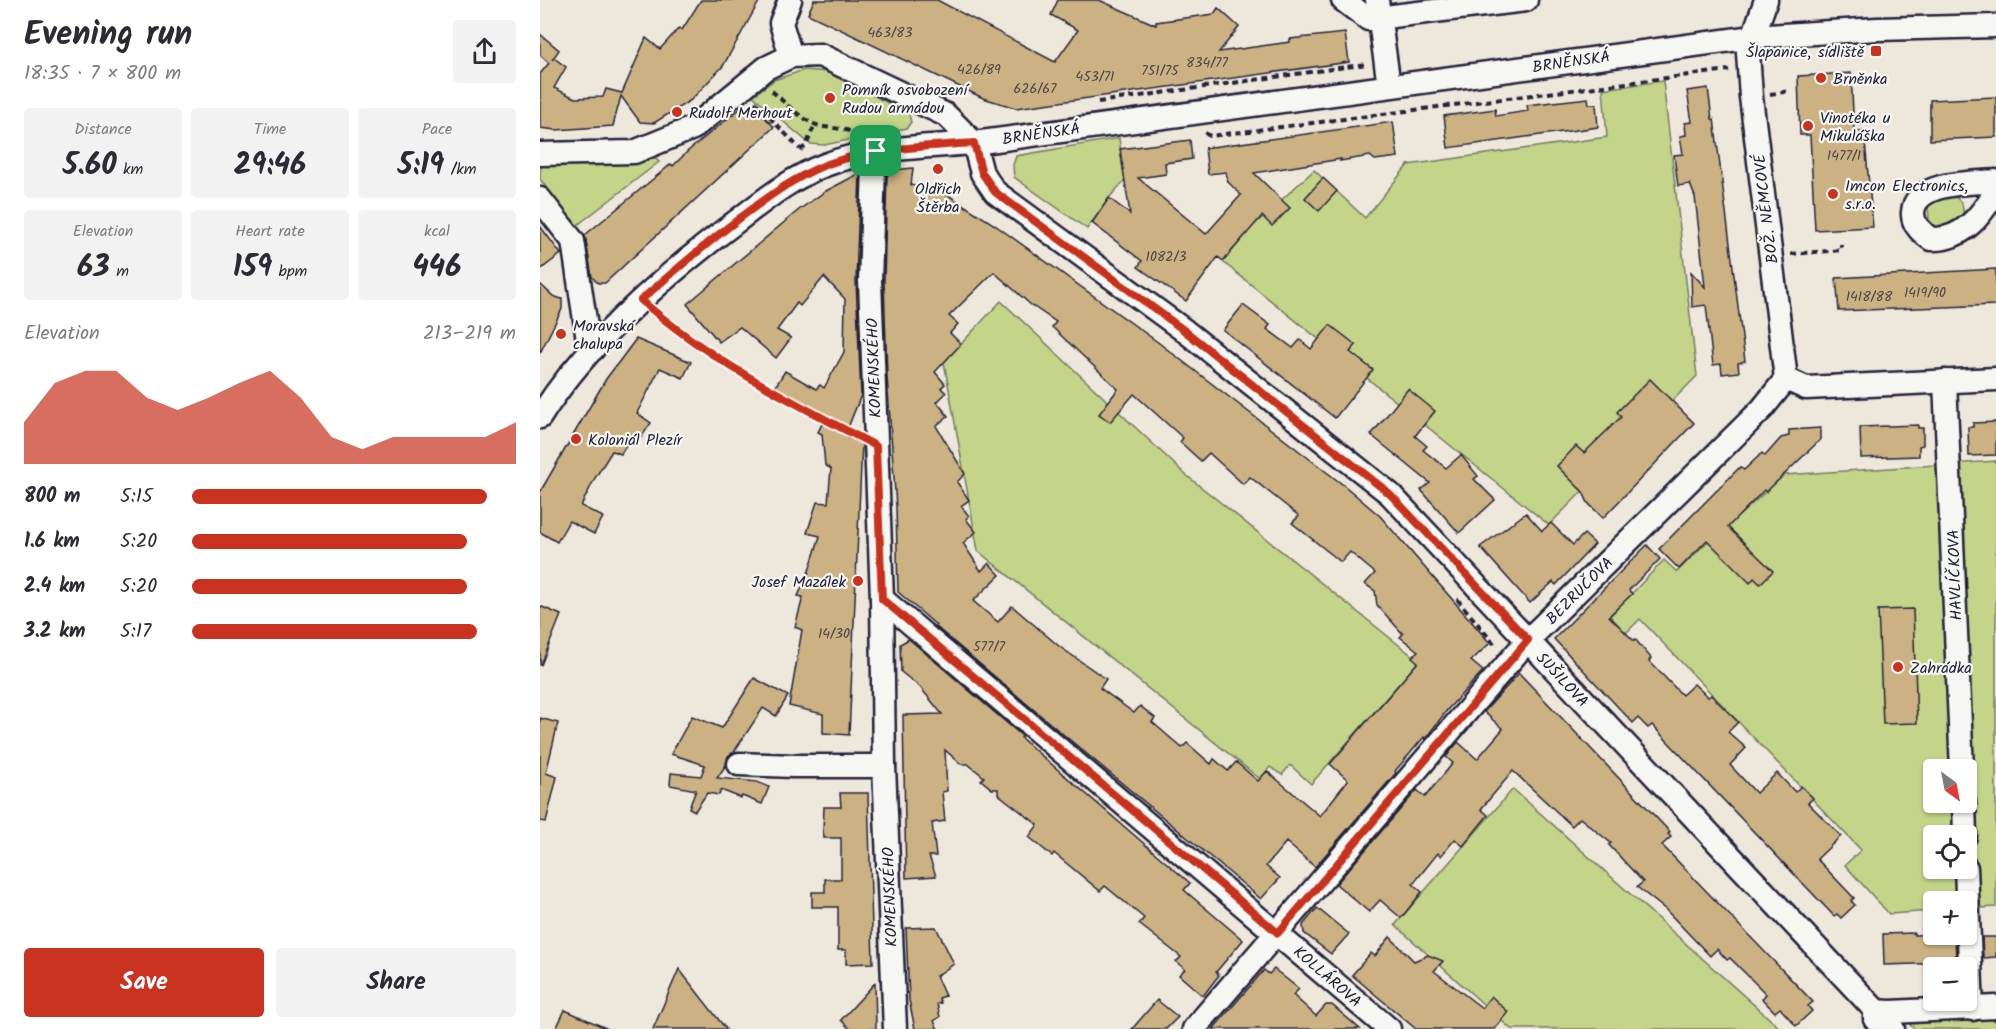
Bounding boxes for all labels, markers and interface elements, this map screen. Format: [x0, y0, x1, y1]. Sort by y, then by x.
text: Evening run [24, 9, 192, 62]
button: share [453, 20, 516, 83]
house number: 463/83 [868, 22, 912, 44]
place label: Šlapanice, sídliště [1746, 40, 1865, 65]
marker: Šlapanice, sídliště [1869, 44, 1883, 58]
street label: BRNĚNSKÁ [1531, 45, 1612, 80]
house number: 834/77 [1186, 52, 1229, 74]
text: 18:35 · 7 × 800 m [24, 58, 181, 90]
house number: 426/89 [957, 59, 1001, 81]
house number: 751/75 [1141, 60, 1180, 82]
house number: 453/71 [1075, 66, 1115, 88]
place label: Brněnka [1833, 67, 1888, 92]
marker: Brněnka [1814, 71, 1828, 85]
place label: Pomník osvobození Rudou armádou [842, 78, 969, 121]
house number: 626/67 [1014, 78, 1057, 100]
marker: Pomník osvobození Rudou armádou [823, 91, 837, 105]
place label: Rudolf Merhout [689, 101, 793, 126]
marker: Rudolf Merhout [670, 105, 684, 119]
place label: Vinotéka u Mikuláška [1820, 106, 1891, 149]
text: Distance [74, 117, 132, 142]
text: Time [254, 117, 286, 142]
text: Pace [422, 117, 452, 142]
street label: BRNĚNSKÁ [1001, 117, 1082, 152]
marker: Vinotéka u Mikuláška [1801, 119, 1815, 133]
pin [850, 125, 901, 176]
icon: arrive [859, 134, 892, 167]
text: 5.60 [63, 142, 117, 190]
text: 29:46 [234, 142, 306, 190]
text: 5:19 [397, 142, 444, 190]
house number: 1477/1 [1827, 145, 1861, 167]
street label: BOŽ. NĚMCOVÉ [1747, 152, 1786, 265]
text: km [117, 157, 143, 182]
text: /km [444, 157, 477, 182]
marker: Oldřich Štěrba [931, 162, 945, 176]
place label: Imcon Electronics, s.r.o. [1845, 174, 1968, 217]
place label: Oldřich Štěrba [915, 177, 961, 220]
marker: Imcon Electronics, s.r.o. [1826, 187, 1840, 201]
text: Elevation [73, 219, 133, 244]
text: Heart rate [235, 219, 305, 244]
text: kcal [424, 219, 450, 244]
text: 63 [77, 244, 110, 292]
text: 159 [233, 244, 272, 292]
text: 446 [413, 244, 461, 292]
house number: 1082/3 [1146, 246, 1186, 268]
text: m [110, 259, 129, 284]
text: bpm [272, 259, 307, 284]
house number: 1419/90 [1904, 282, 1946, 304]
house number: 1418/88 [1846, 286, 1893, 308]
place label: Moravská chalupa [573, 314, 636, 357]
street label: KOMENSKÉHO [860, 317, 889, 418]
text: Elevation [24, 318, 100, 350]
text: 213–219 m [423, 318, 516, 350]
marker: Moravská chalupa [554, 327, 568, 341]
place label: Koloniál Plezír [588, 428, 684, 453]
marker: Koloniál Plezír [569, 432, 583, 446]
text: 800 m [24, 481, 80, 513]
text: 5:15 [120, 481, 153, 513]
text: 1.6 km [24, 526, 80, 558]
text: 5:20 [120, 526, 157, 558]
street label: HAVLÍČKOVA [1941, 529, 1970, 621]
street label: BEZRUČOVA [1540, 551, 1620, 631]
place label: Josef Mazálek [751, 570, 846, 595]
text: 2.4 km [24, 571, 85, 603]
text: 5:20 [120, 571, 157, 603]
marker: Josef Mazálek [851, 574, 865, 588]
text: 3.2 km [24, 616, 85, 648]
text: 5:17 [120, 616, 151, 648]
house number: 14/30 [818, 623, 850, 645]
house number: 577/7 [973, 636, 1005, 658]
street label: SUŠILOVA [1529, 647, 1594, 714]
place label: Zahrádka [1910, 656, 1972, 681]
marker: Zahrádka [1891, 660, 1905, 674]
north arrow [1923, 759, 1977, 813]
map controls [1923, 759, 1977, 1011]
button: locate [1923, 825, 1977, 879]
street label: KOMENSKÉHO [876, 846, 905, 947]
button: + [1923, 891, 1977, 945]
street label: KOLLÁROVA [1287, 940, 1367, 1014]
button: Save [24, 948, 264, 1017]
button: Share [276, 948, 516, 1017]
button: − [1923, 957, 1977, 1011]

